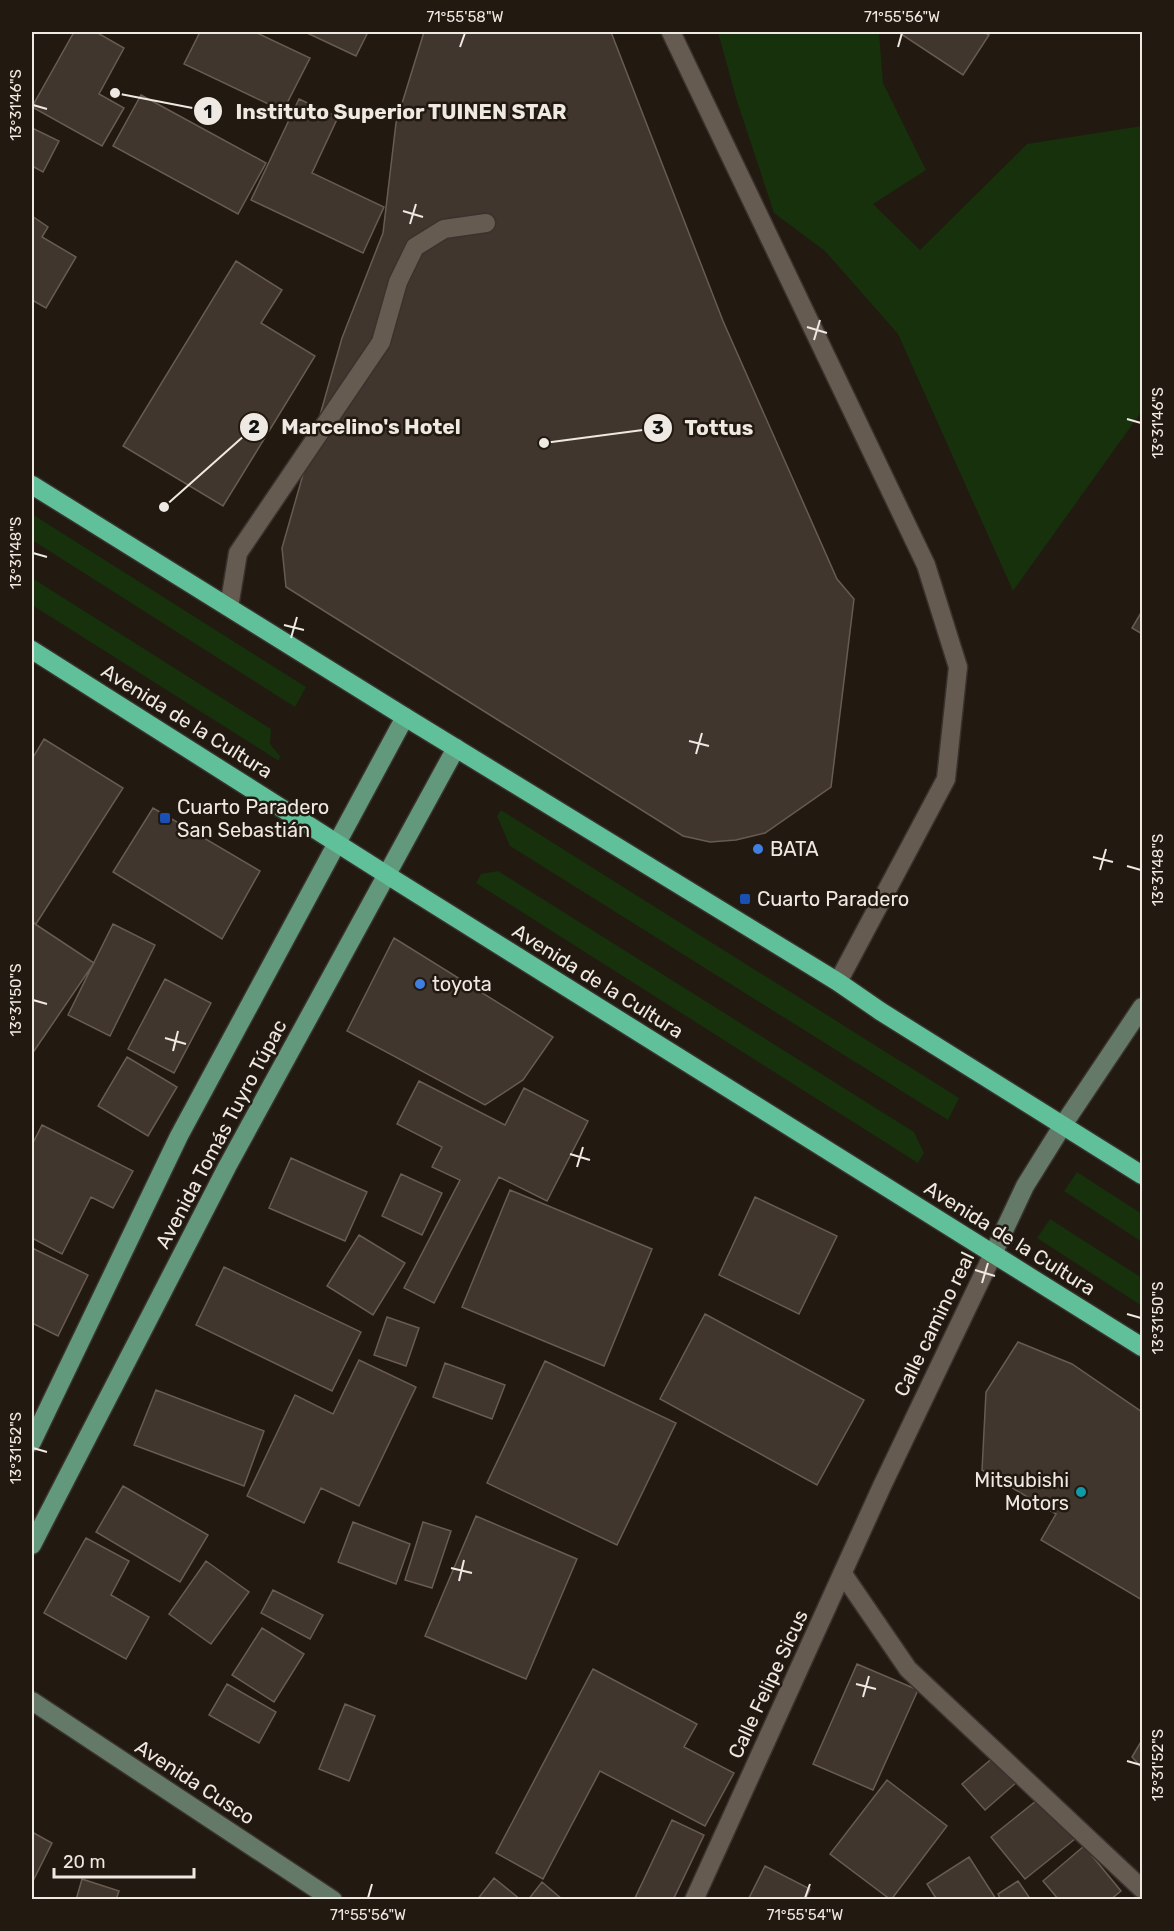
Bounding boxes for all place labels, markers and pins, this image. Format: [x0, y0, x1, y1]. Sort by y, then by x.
callout: Instituto Superior TUINEN STAR [193, 92, 579, 131]
callout: Marcelino's Hotel [239, 407, 473, 446]
callout: Tottus [643, 408, 765, 447]
place label: Cuarto Paradero San Sebastián [177, 795, 329, 842]
marker: Cuarto Paradero San Sebastián [158, 811, 172, 825]
place label: BATA [770, 837, 819, 861]
marker: BATA [751, 842, 765, 856]
place label: Cuarto Paradero [757, 887, 909, 911]
marker: Cuarto Paradero [738, 892, 752, 906]
place label: toyota [432, 972, 492, 996]
marker: toyota [413, 977, 427, 991]
place label: Mitsubishi Motors [974, 1468, 1069, 1515]
marker: Mitsubishi Motors [1074, 1485, 1088, 1499]

